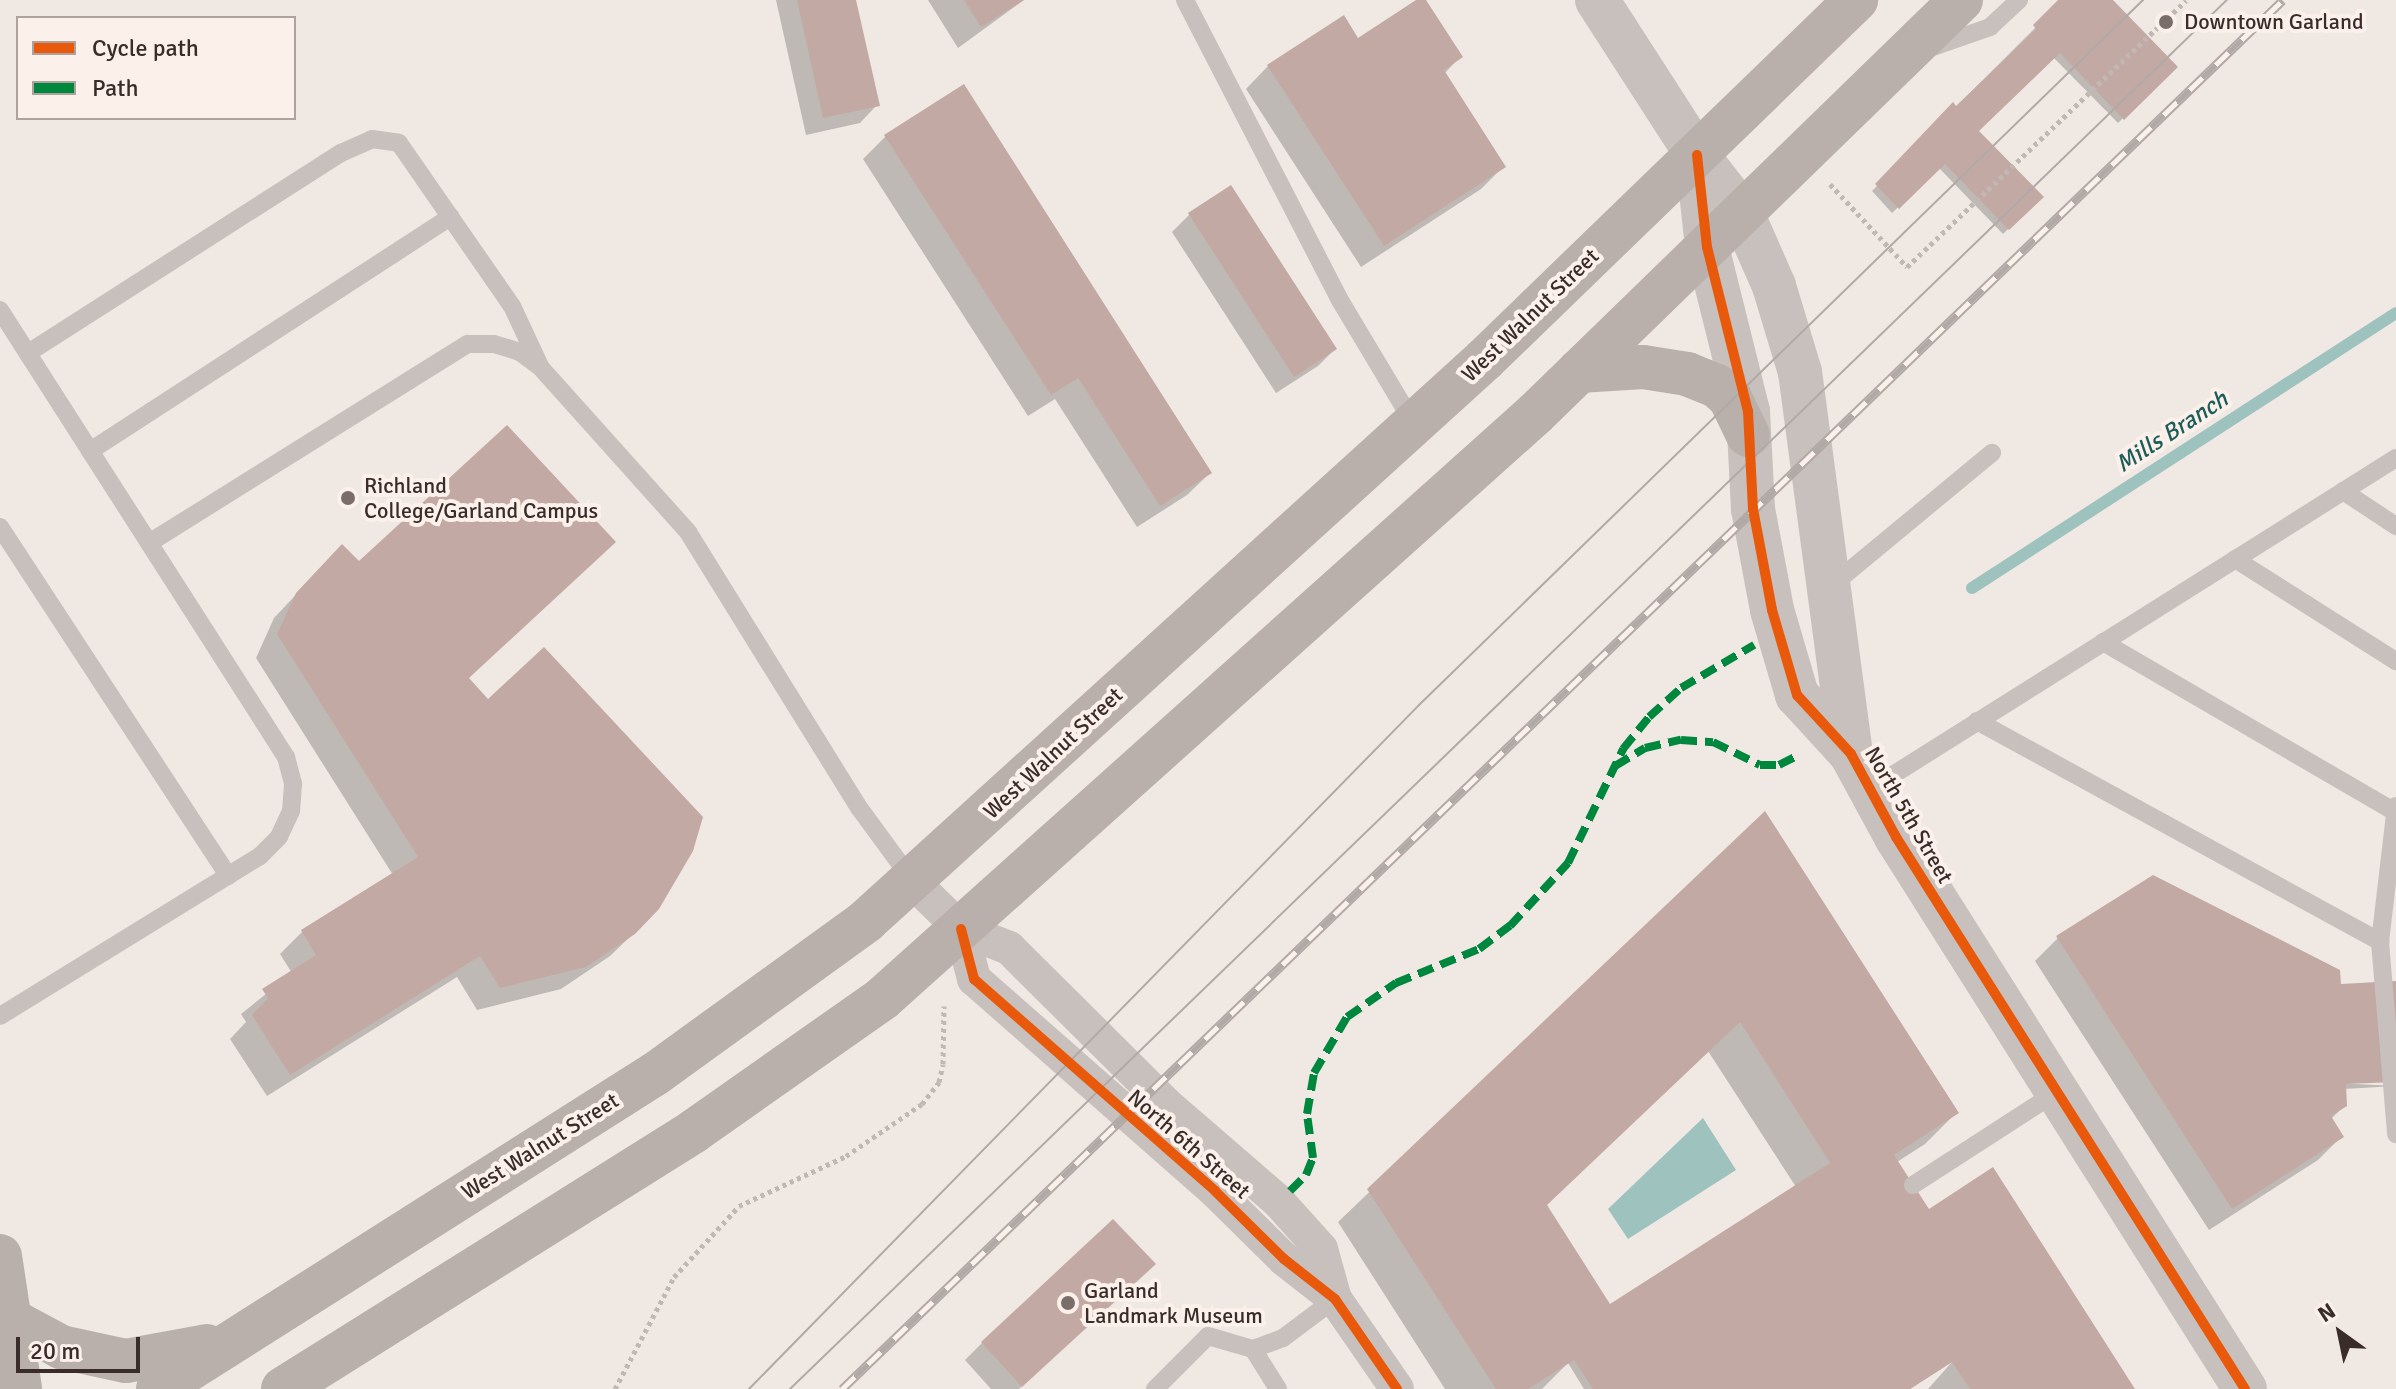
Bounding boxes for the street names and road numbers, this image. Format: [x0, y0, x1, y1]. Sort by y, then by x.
street label: West Walnut Street [1456, 243, 1604, 387]
street label: West Walnut Street [978, 682, 1128, 824]
street label: North 5th Street [1859, 742, 1959, 888]
street label: North 6th Street [1123, 1084, 1255, 1204]
street label: West Walnut Street [457, 1087, 623, 1205]

